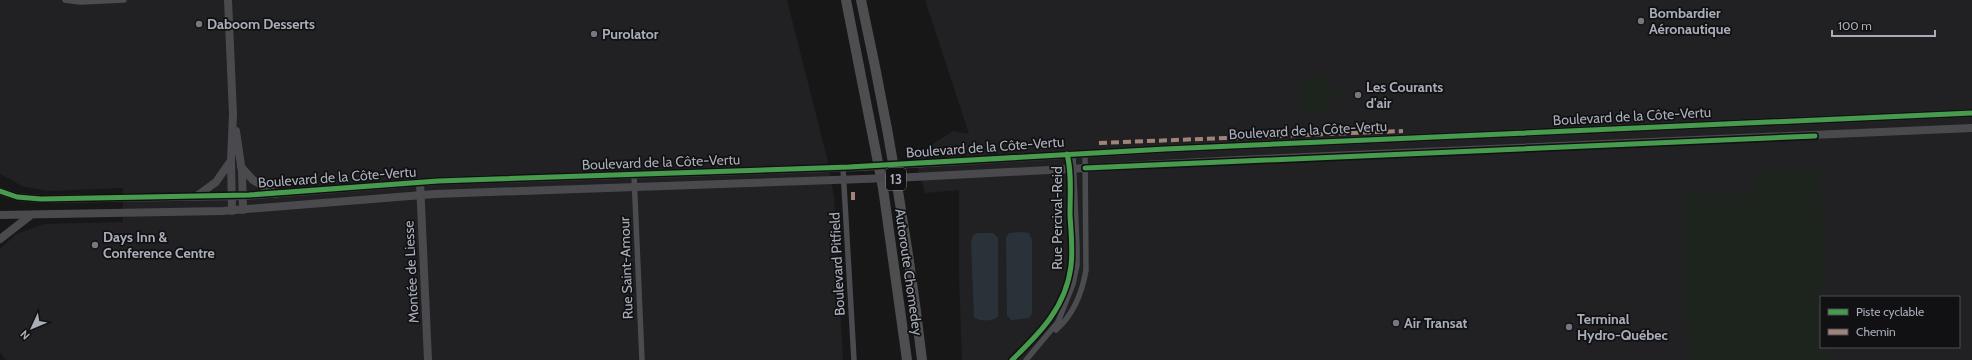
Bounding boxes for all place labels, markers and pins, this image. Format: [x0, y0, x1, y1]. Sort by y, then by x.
place label: Bombardier Aéronautique [1649, 4, 1731, 38]
place label: Daboom Desserts [207, 15, 315, 33]
marker: Bombardier Aéronautique [1636, 16, 1646, 26]
marker: Daboom Desserts [194, 19, 204, 29]
place label: Purolator [602, 25, 659, 43]
marker: Purolator [589, 29, 599, 39]
place label: Les Courants d'air [1366, 78, 1443, 112]
marker: Les Courants d'air [1353, 90, 1363, 100]
place label: Days Inn & Conference Centre [103, 228, 215, 262]
marker: Days Inn & Conference Centre [90, 240, 100, 250]
place label: Terminal Hydro-Québec [1577, 310, 1669, 344]
place label: Air Transat [1404, 314, 1467, 332]
marker: Air Transat [1391, 318, 1401, 328]
marker: Terminal Hydro-Québec [1564, 322, 1574, 332]

